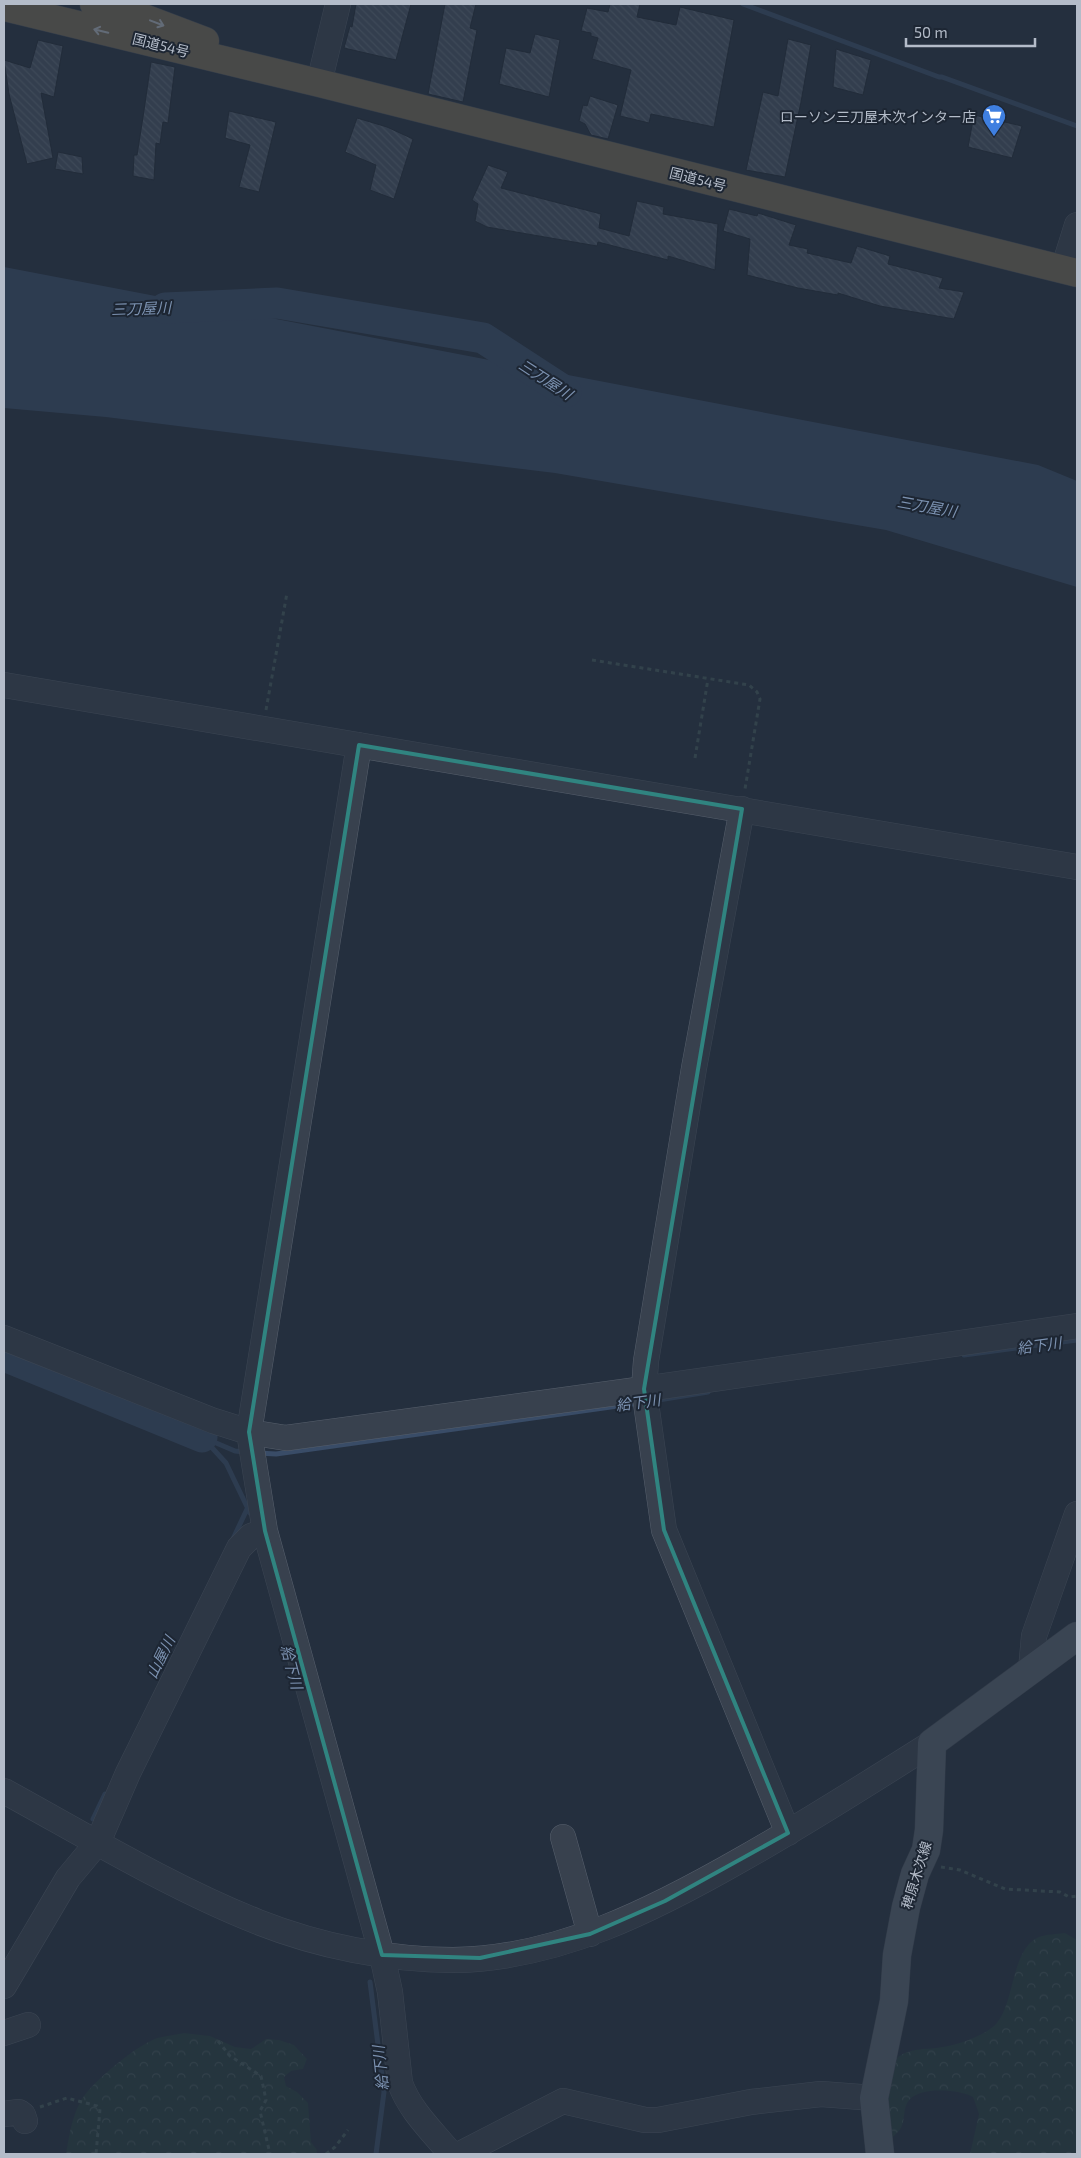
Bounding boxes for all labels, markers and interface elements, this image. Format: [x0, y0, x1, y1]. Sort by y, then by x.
scale bar [906, 15, 1035, 47]
one-way arrow [149, 19, 164, 28]
text: 50 m [914, 23, 948, 41]
one-way arrow [94, 26, 110, 35]
street label: 国道54号 [131, 30, 191, 60]
supermarket icon: ローソン三刀屋木次インター店 [981, 103, 1007, 137]
place label: ローソン三刀屋木次インター店 [780, 108, 976, 125]
street label: 国道54号 [668, 164, 728, 194]
water label: 三刀屋川 [111, 298, 173, 318]
water label: 三刀屋川 [516, 355, 578, 404]
water label: 三刀屋川 [896, 492, 960, 520]
water label: 給下川 [1015, 1333, 1065, 1357]
water label: 給下川 [614, 1390, 664, 1414]
water label: 山屋川 [142, 1631, 179, 1681]
water label: 給下川 [277, 1643, 307, 1693]
street label: 稗原木次線 [898, 1839, 934, 1911]
water label: 給下川 [368, 2043, 391, 2091]

